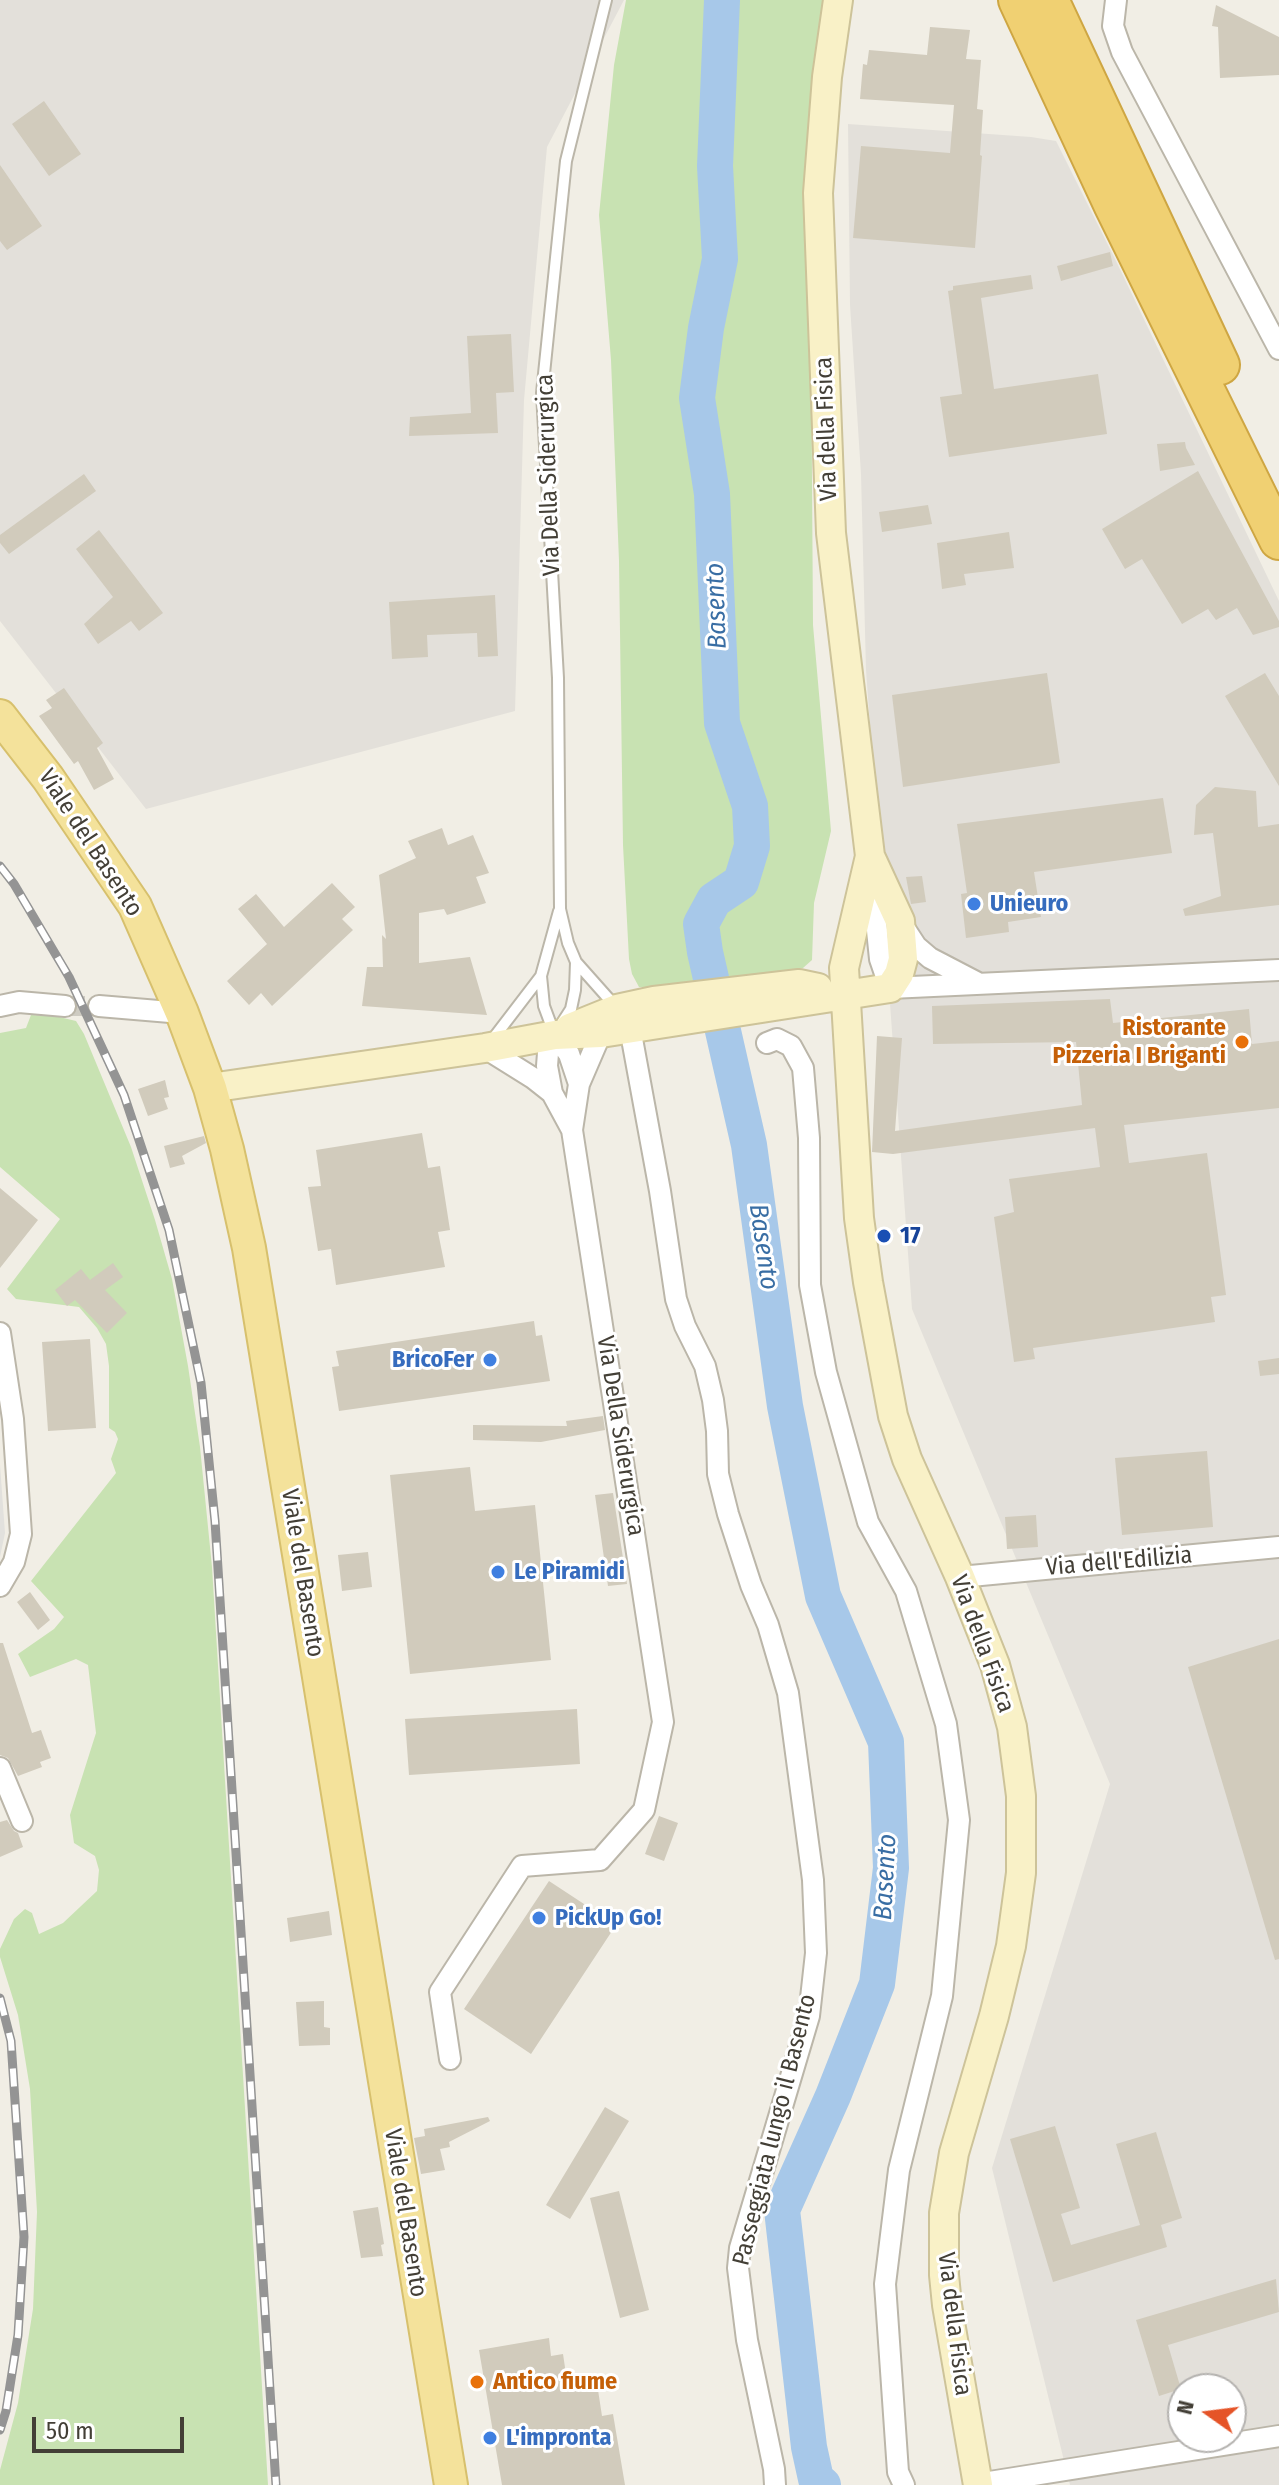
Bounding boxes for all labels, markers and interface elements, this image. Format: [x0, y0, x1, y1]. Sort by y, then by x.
street label: Via della Fisica [810, 356, 844, 502]
street label: Via Della Siderurgica [531, 373, 567, 577]
water label: Basento [700, 562, 734, 650]
street label: Viale del Basento [32, 764, 148, 922]
place label: Unieuro [990, 890, 1068, 918]
marker: Unieuro [965, 895, 983, 913]
place label: Ristorante Pizzeria I Briganti [1052, 1014, 1226, 1070]
marker: Ristorante Pizzeria I Briganti [1233, 1033, 1251, 1051]
water label: Basento [742, 1202, 784, 1292]
place label: 17 [900, 1222, 920, 1250]
marker: 17 [875, 1227, 893, 1245]
street label: Via Della Siderurgica [590, 1334, 650, 1538]
place label: BricoFer [392, 1346, 474, 1374]
marker: BricoFer [481, 1351, 499, 1369]
street label: Viale del Basento [274, 1487, 330, 1659]
street label: Via dell'Edilizia [1045, 1541, 1193, 1583]
place label: Le Piramidi [514, 1558, 625, 1586]
marker: Le Piramidi [489, 1563, 507, 1581]
street label: Via della Fisica [944, 1571, 1020, 1717]
water label: Basento [868, 1833, 904, 1921]
place label: PickUp Go! [555, 1904, 662, 1932]
marker: PickUp Go! [530, 1909, 548, 1927]
street label: Passeggiata lungo il Basento [727, 1991, 823, 2269]
street label: Viale del Basento [377, 2127, 433, 2299]
street label: Via della Fisica [931, 2251, 977, 2397]
place label: Antico fiume [493, 2368, 617, 2396]
marker: Antico fiume [468, 2373, 486, 2391]
north arrow [1167, 2373, 1247, 2453]
text: N [1170, 2398, 1200, 2417]
scale bar [36, 2401, 188, 2451]
text: 50 m [46, 2417, 94, 2445]
place label: L'impronta [506, 2424, 611, 2452]
marker: L'impronta [481, 2429, 499, 2447]

